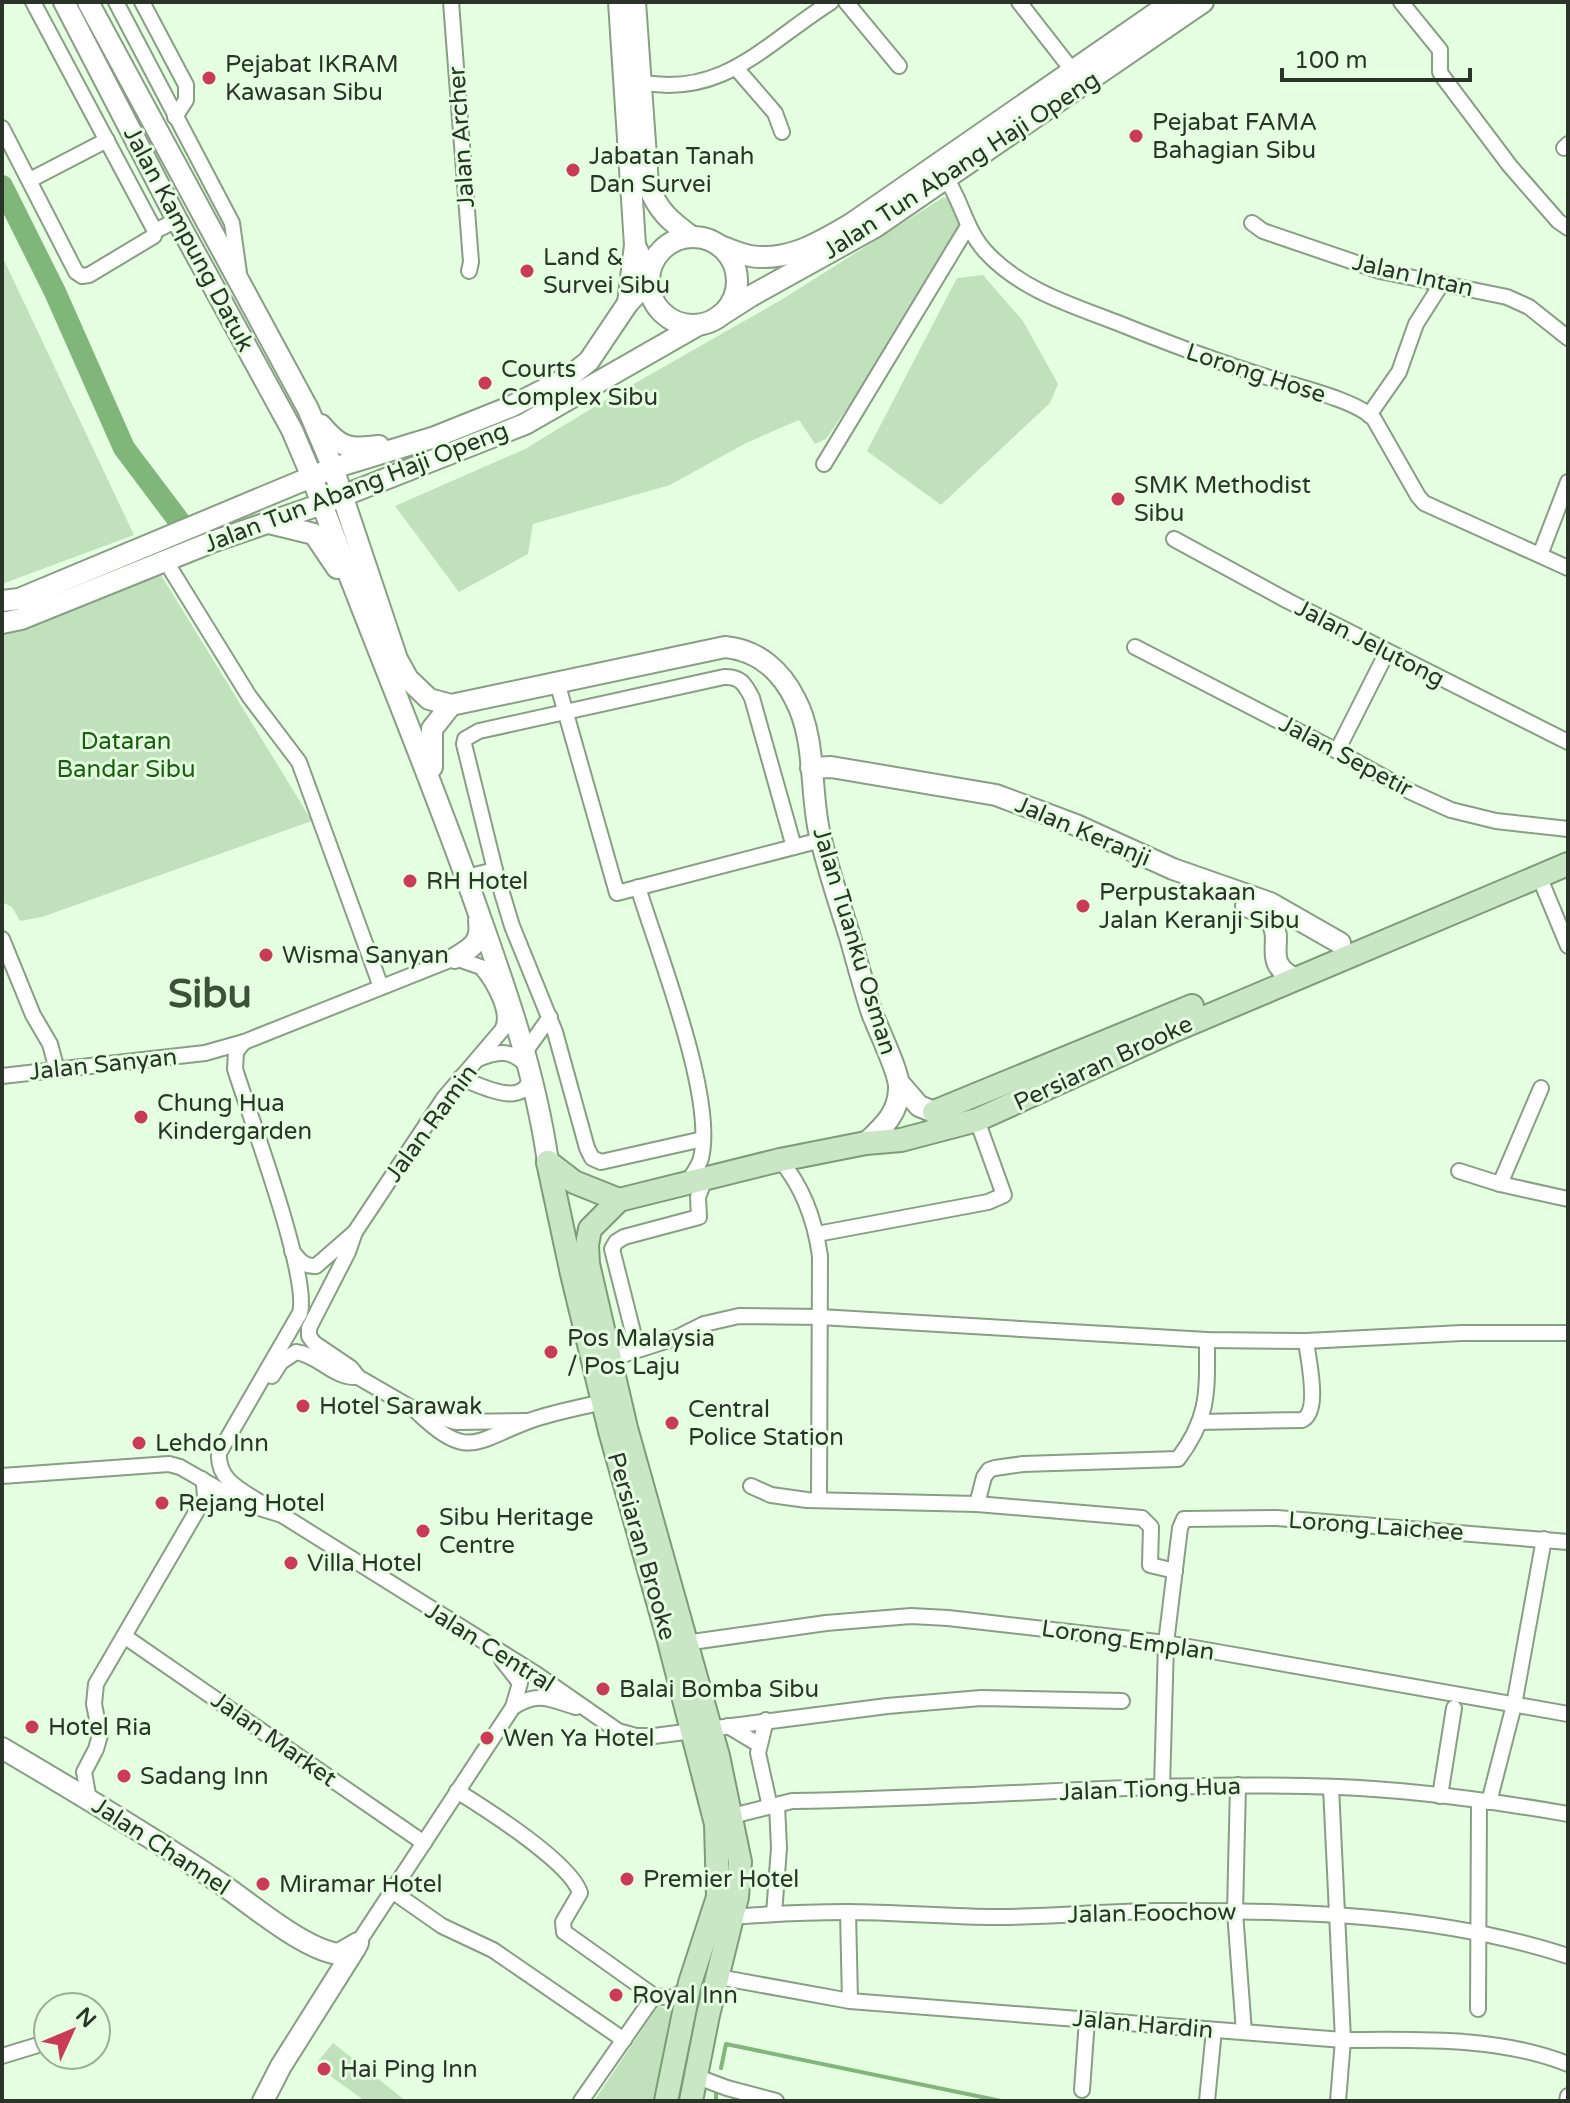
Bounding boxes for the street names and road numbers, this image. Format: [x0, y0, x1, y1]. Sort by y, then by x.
street label: Jalan Archer [442, 64, 481, 209]
street label: Jalan Tun Abang Haji Openg [818, 65, 1105, 266]
street label: Jalan Kampung Datuk [117, 122, 260, 357]
street label: Jalan Intan [1350, 248, 1476, 303]
street label: Lorong Hose [1182, 337, 1329, 410]
street label: Jalan Tun Abang Haji Openg [200, 416, 512, 559]
street label: Jalan Jelutong [1290, 593, 1449, 694]
street label: Jalan Sepetir [1274, 709, 1418, 804]
street label: Jalan Keranji [1011, 790, 1155, 873]
street label: Jalan Tuanku Osman [806, 824, 903, 1058]
street label: Persiaran Brooke [1009, 1009, 1197, 1118]
street label: Jalan Sanyan [28, 1042, 178, 1087]
street label: Jalan Ramin [379, 1059, 484, 1188]
street label: Persiaran Brooke [601, 1449, 682, 1643]
street label: Lorong Laichee [1287, 1506, 1465, 1547]
street label: Jalan Central [420, 1596, 560, 1699]
street label: Lorong Emplan [1040, 1614, 1216, 1667]
street label: Jalan Market [205, 1686, 342, 1793]
street label: Jalan Tiong Hua [1059, 1772, 1241, 1807]
street label: Jalan Channel [86, 1791, 235, 1902]
street label: Jalan Foochow [1067, 1898, 1237, 1929]
street label: Jalan Hardin [1071, 2004, 1215, 2045]

